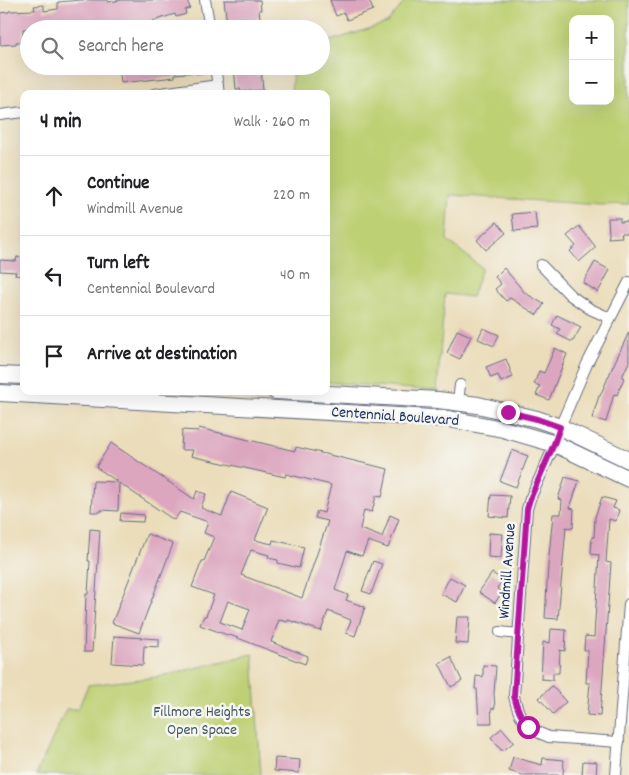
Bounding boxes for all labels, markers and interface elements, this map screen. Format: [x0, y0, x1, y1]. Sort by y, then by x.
map controls [569, 15, 614, 105]
button: + [569, 15, 614, 60]
search box [20, 20, 330, 75]
icon: search [38, 34, 66, 62]
text: Search here [78, 34, 164, 61]
button: − [569, 60, 614, 105]
text: 4 min [40, 108, 82, 138]
text: Walk · 260 m [234, 111, 310, 134]
text: Continue [87, 171, 149, 198]
icon: ahead [40, 182, 68, 210]
text: 220 m [273, 184, 310, 207]
text: Windmill Avenue [87, 198, 183, 221]
text: Turn left [87, 251, 150, 278]
icon: left [40, 262, 68, 290]
text: 40 m [280, 264, 310, 287]
text: Centennial Boulevard [87, 278, 215, 301]
icon: arrive [40, 342, 68, 370]
text: Arrive at destination [87, 342, 237, 369]
street label: Centennial Boulevard [330, 401, 460, 433]
route end [497, 401, 520, 424]
street label: Windmill Avenue [493, 522, 523, 620]
park label: Fillmore Heights Open Space [153, 701, 251, 742]
route start [517, 716, 540, 739]

